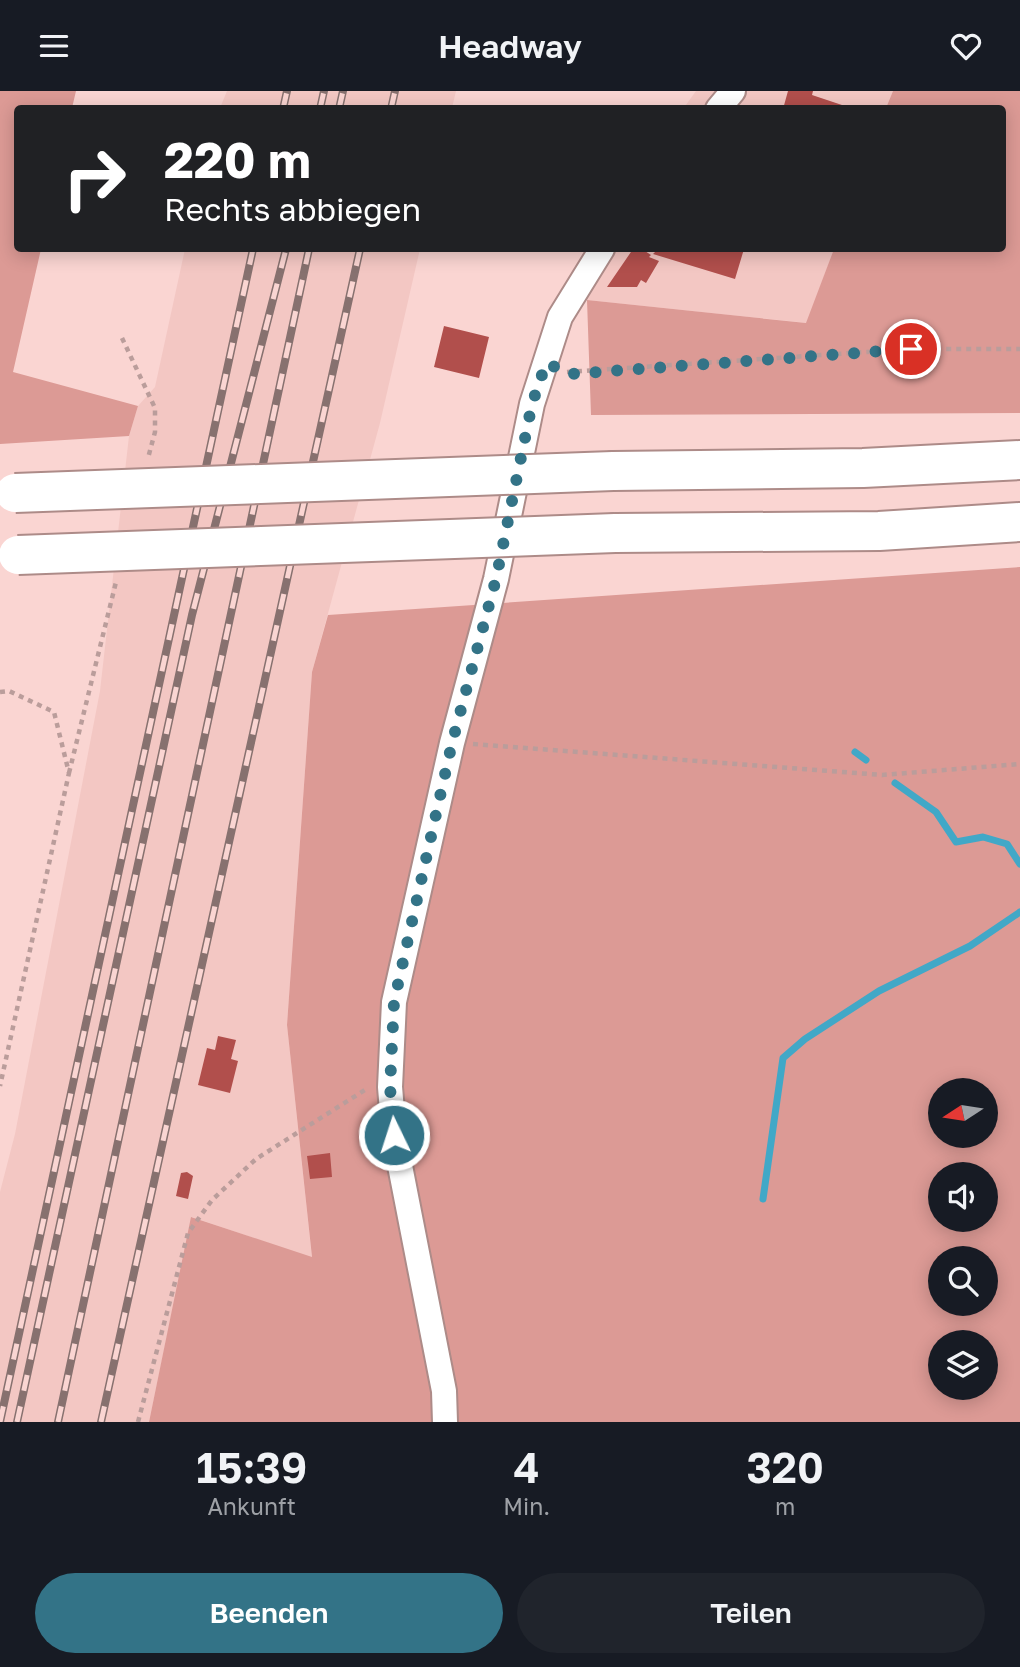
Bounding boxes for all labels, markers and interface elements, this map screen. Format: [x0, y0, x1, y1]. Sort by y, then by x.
icon: menu [35, 27, 73, 65]
text: Headway [438, 27, 582, 65]
icon: heart [947, 27, 985, 65]
text: 220 m [164, 130, 311, 189]
icon: right [49, 133, 140, 224]
text: Rechts abbiegen [164, 190, 421, 228]
pin [881, 319, 941, 379]
icon: arrive [892, 330, 930, 368]
north arrow [928, 1078, 998, 1148]
map controls [928, 1078, 998, 1400]
position arrow [357, 1098, 431, 1172]
button: sound [928, 1162, 998, 1232]
button: search [928, 1246, 998, 1316]
button: layers [928, 1330, 998, 1400]
text: 15:39 [196, 1442, 307, 1492]
text: 4 [514, 1442, 540, 1492]
text: 320 [746, 1442, 824, 1492]
text: Ankunft [207, 1492, 296, 1520]
text: Min. [503, 1492, 550, 1520]
text: m [775, 1492, 795, 1520]
button: Beenden [35, 1573, 503, 1653]
button: Teilen [517, 1573, 985, 1653]

